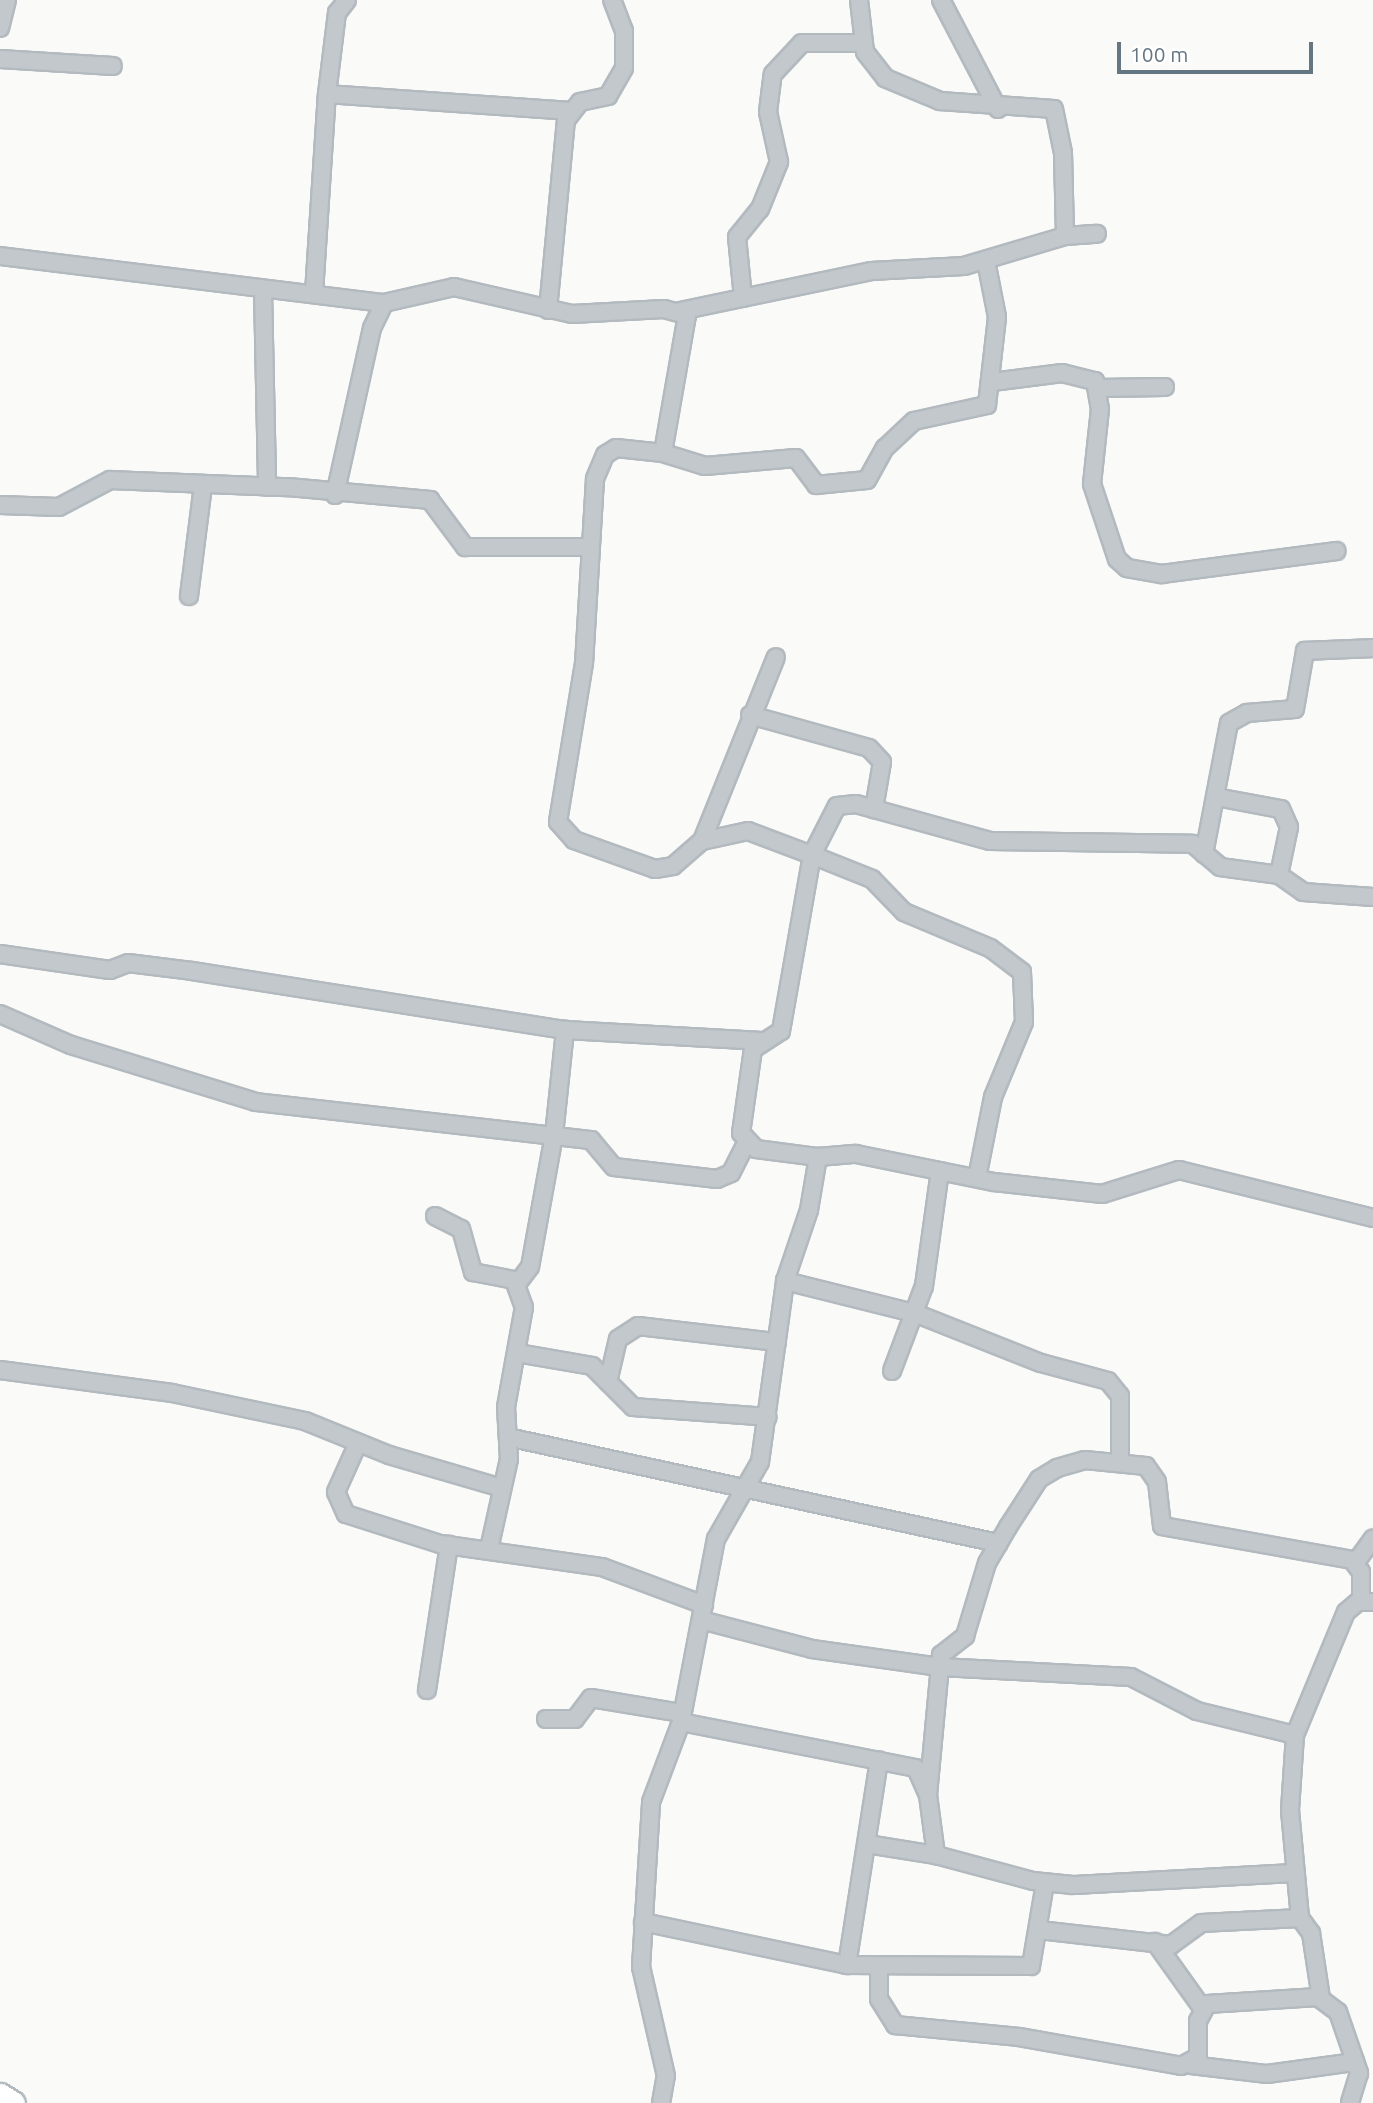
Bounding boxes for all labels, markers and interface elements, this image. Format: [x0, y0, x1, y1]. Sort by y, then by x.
scale bar [1121, 28, 1317, 72]
text: 100 m [1130, 42, 1188, 66]

